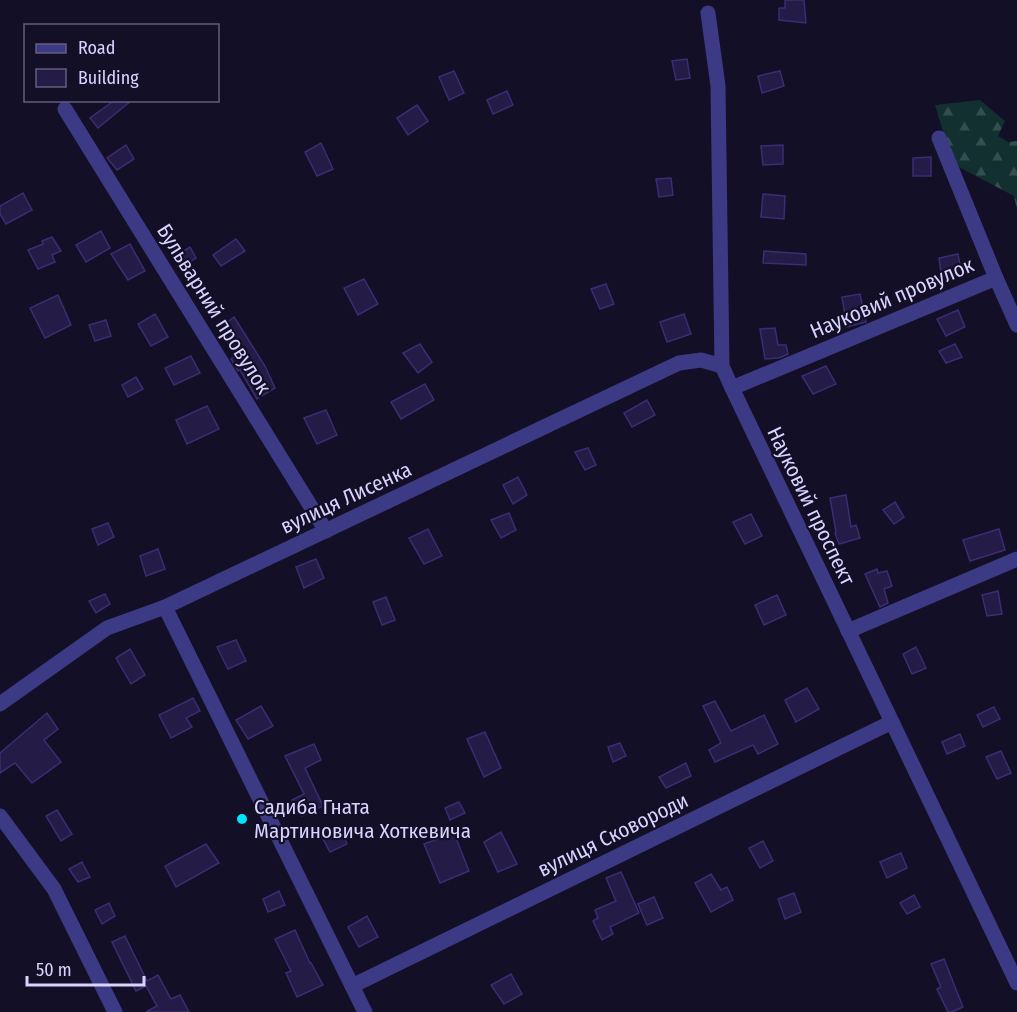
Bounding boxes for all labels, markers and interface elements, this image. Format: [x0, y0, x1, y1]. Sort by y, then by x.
legend [24, 24, 219, 102]
text: Road [78, 37, 115, 59]
text: Building [78, 67, 139, 89]
street label: Бульварний провулок [151, 219, 277, 399]
street label: Науковий провулок [806, 252, 978, 344]
street label: Науковий проспект [761, 423, 861, 590]
street label: вулиця Лисенка [276, 456, 416, 540]
street label: вулиця Сковороди [533, 787, 693, 883]
place label: Садиба Гната Мартиновича Хоткевича [254, 794, 471, 844]
marker: Садиба Гната Мартиновича Хоткевича [235, 812, 249, 826]
scale bar [27, 949, 144, 987]
text: 50 m [36, 959, 72, 981]

